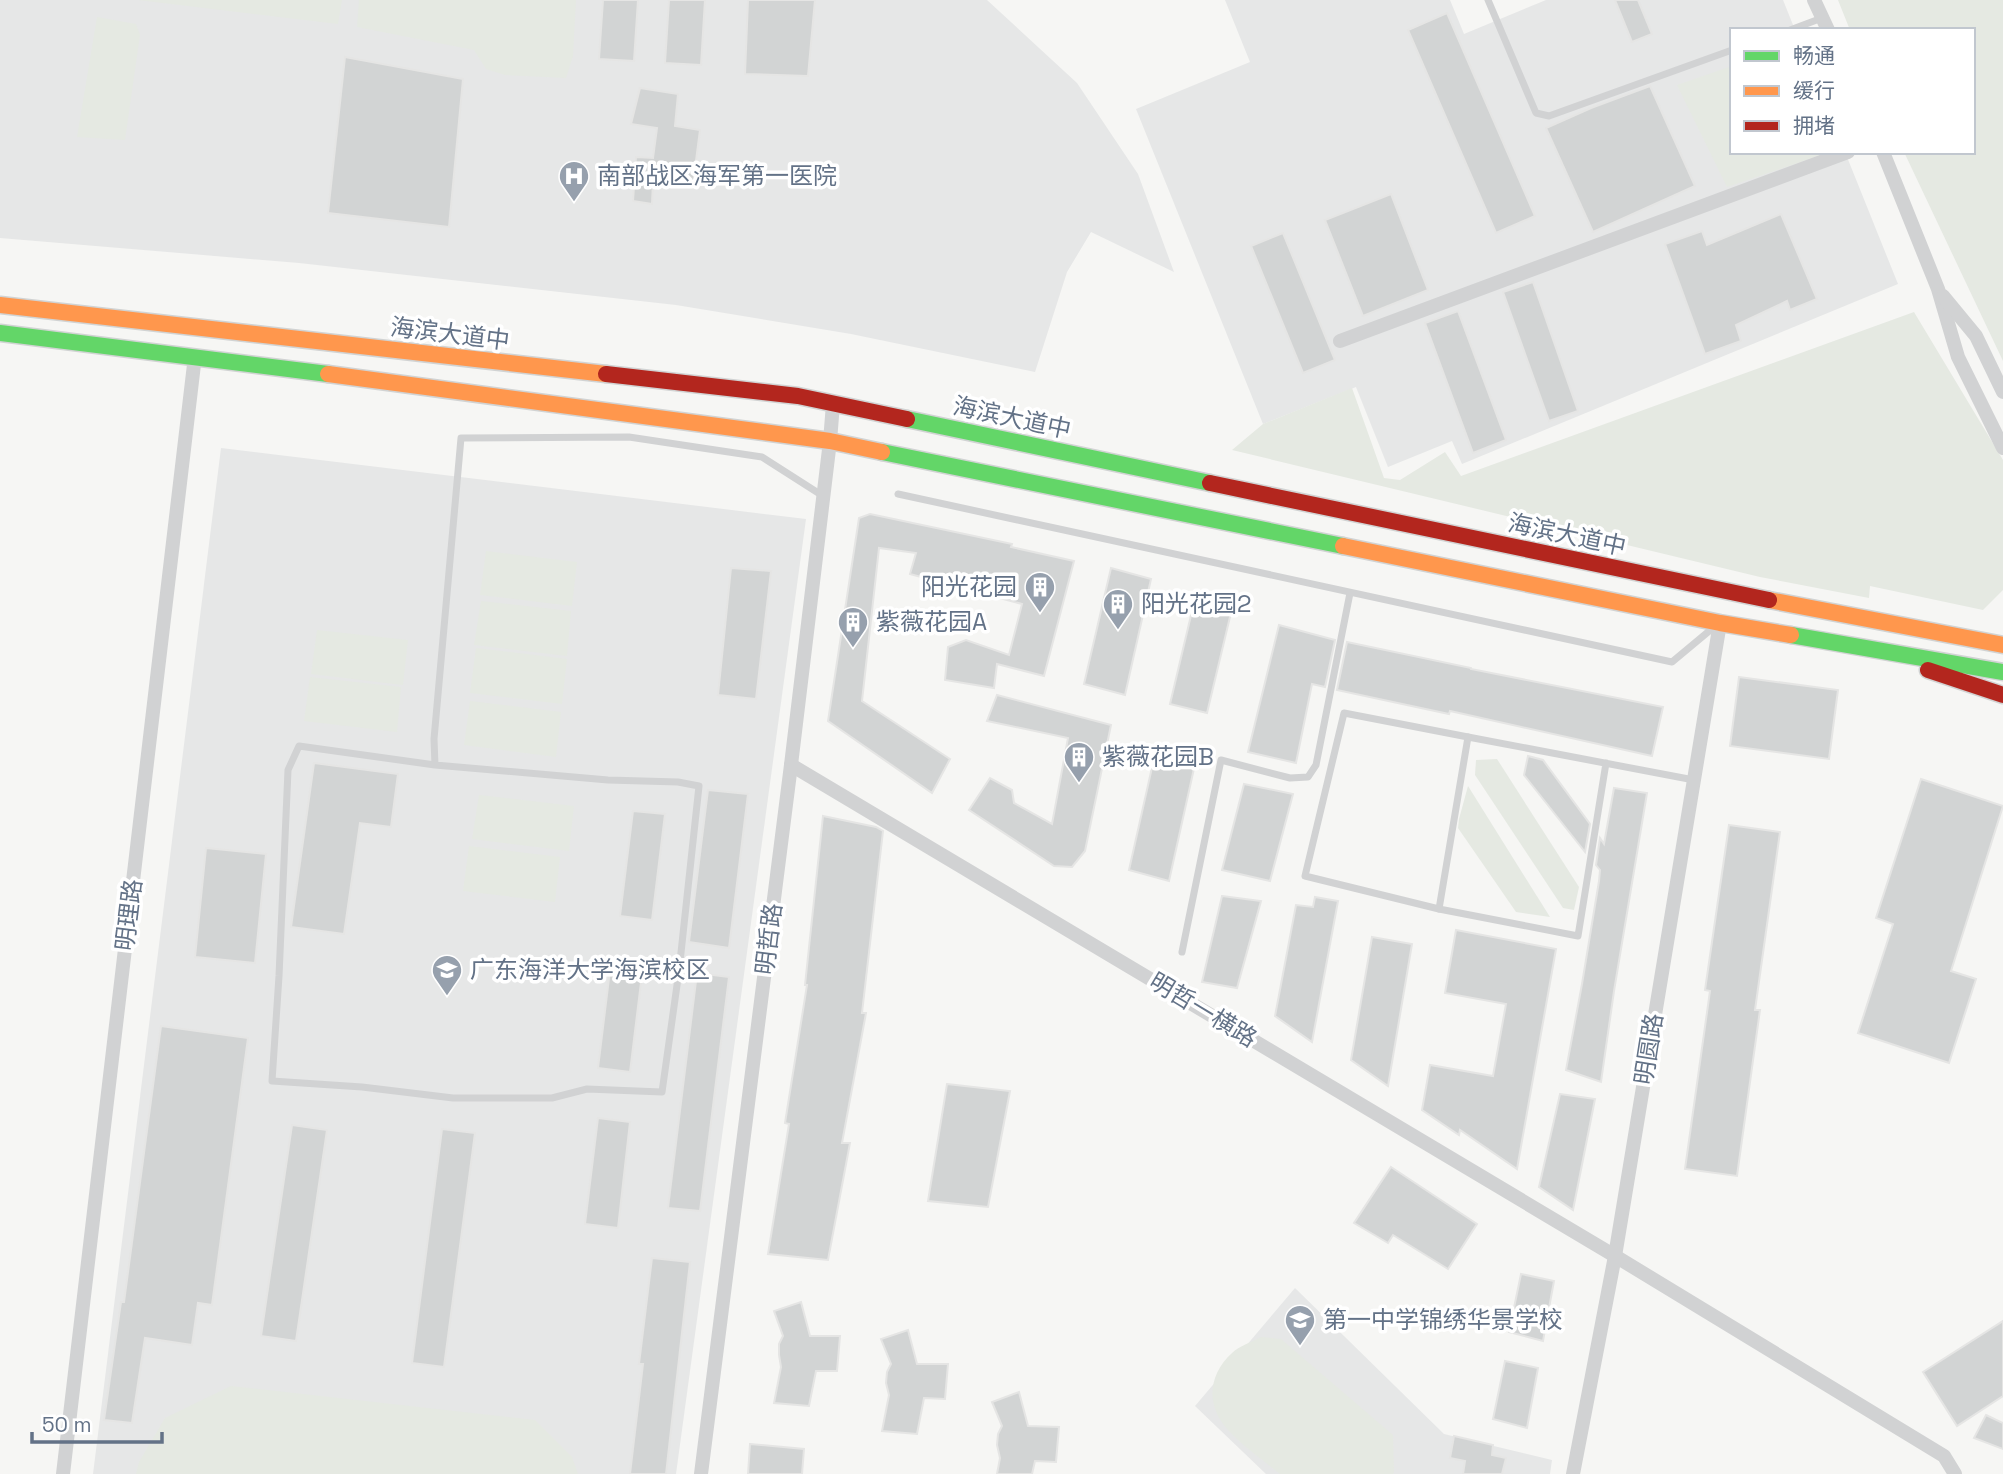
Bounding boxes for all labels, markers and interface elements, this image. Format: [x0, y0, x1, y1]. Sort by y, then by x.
legend [1730, 28, 1975, 154]
text: 畅通 [1793, 42, 1835, 69]
text: 缓行 [1793, 77, 1835, 104]
text: 拥堵 [1793, 112, 1835, 139]
hospital icon: 南部战区海军第一医院 [557, 159, 591, 203]
place label: 南部战区海军第一医院 [597, 160, 837, 191]
street label: 海滨大道中 [389, 311, 512, 356]
street label: 海滨大道中 [950, 390, 1074, 445]
street label: 海滨大道中 [1505, 507, 1629, 562]
building icon: 阳光花园 [1023, 570, 1057, 614]
place label: 阳光花园 [921, 571, 1017, 602]
building icon: 阳光花园2 [1101, 587, 1135, 631]
place label: 阳光花园2 [1141, 588, 1251, 619]
building icon: 紫薇花园A [836, 605, 870, 649]
place label: 紫薇花园A [876, 606, 987, 637]
building icon: 紫薇花园B [1062, 740, 1096, 784]
place label: 紫薇花园B [1102, 741, 1214, 772]
street label: 明理路 [109, 877, 148, 953]
street label: 明哲路 [749, 901, 788, 977]
school or university icon: 广东海洋大学海滨校区 [430, 953, 464, 997]
place label: 广东海洋大学海滨校区 [470, 954, 710, 985]
street label: 明哲一横路 [1144, 965, 1263, 1054]
street label: 明圆路 [1628, 1011, 1669, 1087]
school or university icon: 第一中学锦绣华景学校 [1283, 1303, 1317, 1347]
place label: 第一中学锦绣华景学校 [1323, 1304, 1563, 1335]
scale bar [32, 1400, 161, 1444]
text: 50 m [42, 1411, 92, 1438]

